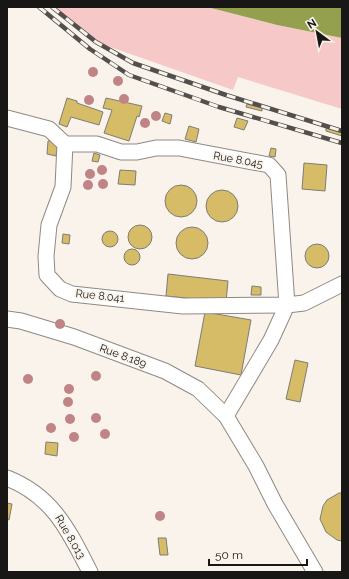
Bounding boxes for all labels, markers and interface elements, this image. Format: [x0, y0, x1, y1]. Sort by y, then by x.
north arrow [297, 12, 337, 52]
text: N [305, 16, 319, 32]
street label: Rue 8.045 [212, 149, 264, 171]
street label: Rue 8.041 [75, 287, 125, 305]
street label: Rue 8.189 [98, 341, 148, 371]
street label: Rue 8.013 [52, 513, 88, 561]
scale bar [209, 541, 307, 567]
text: 50 m [215, 548, 243, 562]

